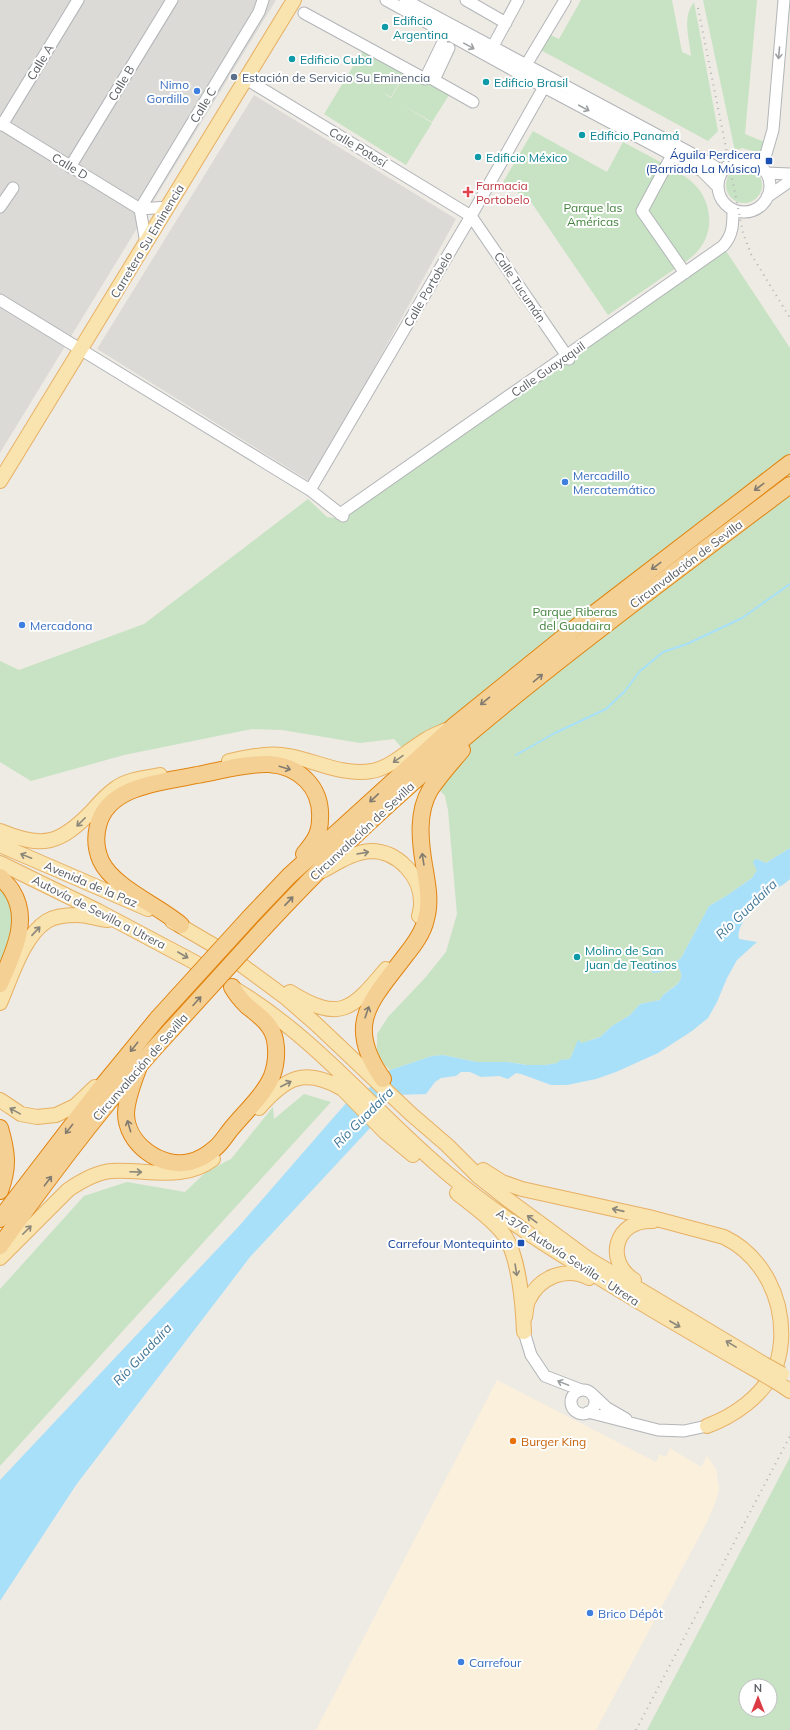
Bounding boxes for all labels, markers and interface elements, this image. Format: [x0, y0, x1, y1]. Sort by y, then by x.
place label: Edificio Argentina [393, 13, 448, 42]
marker: Edificio Argentina [380, 22, 390, 32]
street label: Calle A [23, 41, 57, 83]
one-way arrow [463, 43, 475, 50]
one-way arrow [776, 46, 783, 59]
place label: Edificio Cuba [300, 52, 372, 67]
marker: Edificio Cuba [287, 54, 297, 64]
street label: Calle B [105, 63, 137, 103]
place label: Estación de Servicio Su Eminencia [242, 70, 430, 85]
marker: Estación de Servicio Su Eminencia [229, 72, 239, 82]
place label: Edificio Brasil [494, 75, 568, 90]
place label: Nimo Gordillo [146, 77, 189, 106]
marker: Edificio Brasil [481, 77, 491, 87]
street label: Calle C [187, 85, 219, 125]
marker: Nimo Gordillo [192, 86, 202, 96]
one-way arrow [577, 105, 589, 112]
street label: Calle Potosí [326, 124, 391, 171]
place label: Edificio Panamá [590, 128, 679, 143]
marker: Edificio Panamá [577, 130, 587, 140]
place label: Águila Perdicera (Barriada La Música) [646, 147, 761, 176]
street label: Calle D [49, 149, 91, 183]
place label: Edificio México [486, 150, 568, 165]
marker: Edificio México [473, 152, 483, 162]
marker: Águila Perdicera (Barriada La Música) [764, 156, 774, 166]
place label: Farmacia Portobelo [476, 178, 530, 207]
street label: Carretera Su Eminencia [107, 181, 187, 301]
marker: Farmacia Portobelo [463, 187, 473, 197]
park label: Parque las Américas [564, 200, 622, 229]
street label: Calle Portobelo [400, 249, 456, 329]
street label: Calle Tucumán [491, 249, 549, 325]
street label: Calle Guayaquil [508, 338, 588, 400]
place label: Mercadillo Mercatemático [573, 468, 655, 497]
marker: Mercadillo Mercatemático [560, 477, 570, 487]
one-way arrow [754, 483, 765, 491]
street label: Circunvalación de Sevilla [627, 517, 745, 611]
one-way arrow [650, 562, 661, 570]
park label: Parque Riberas del Guadaira [532, 604, 618, 633]
place label: Mercadona [30, 618, 92, 633]
marker: Mercadona [17, 620, 27, 630]
one-way arrow [533, 673, 544, 682]
one-way arrow [480, 696, 490, 705]
one-way arrow [393, 755, 404, 763]
one-way arrow [279, 765, 292, 772]
street label: Circunvalación de Sevilla [307, 779, 417, 883]
one-way arrow [370, 793, 380, 802]
one-way arrow [76, 817, 86, 827]
one-way arrow [356, 849, 369, 857]
one-way arrow [20, 852, 32, 859]
one-way arrow [419, 853, 427, 866]
street label: Avenida de la Paz [42, 858, 140, 910]
street label: Autovía de Sevilla a Utrera [30, 872, 168, 952]
water label: Río Guadaíra [712, 876, 780, 942]
one-way arrow [284, 897, 293, 907]
one-way arrow [31, 926, 41, 936]
place label: Molino de San Juan de Teatinos [585, 943, 677, 972]
one-way arrow [177, 952, 189, 960]
marker: Molino de San Juan de Teatinos [572, 952, 582, 962]
one-way arrow [193, 996, 202, 1006]
one-way arrow [364, 1006, 371, 1019]
street label: Circunvalación de Sevilla [89, 1010, 191, 1124]
one-way arrow [129, 1041, 138, 1052]
one-way arrow [280, 1079, 292, 1087]
water label: Río Guadaíra [329, 1083, 397, 1151]
one-way arrow [9, 1107, 21, 1114]
one-way arrow [125, 1120, 132, 1133]
one-way arrow [64, 1124, 73, 1135]
one-way arrow [129, 1168, 142, 1175]
one-way arrow [44, 1175, 52, 1186]
street label: A-376 Autovía Sevilla - Utrera [494, 1205, 642, 1309]
one-way arrow [611, 1205, 624, 1213]
one-way arrow [527, 1215, 538, 1223]
one-way arrow [23, 1225, 32, 1235]
place label: Carrefour Montequinto [388, 1236, 513, 1251]
marker: Carrefour Montequinto [516, 1238, 526, 1248]
one-way arrow [512, 1263, 520, 1276]
water label: Río Guadaíra [109, 1320, 175, 1388]
one-way arrow [669, 1320, 681, 1328]
one-way arrow [725, 1339, 737, 1347]
one-way arrow [558, 1378, 570, 1386]
place label: Burger King [521, 1434, 586, 1449]
marker: Burger King [508, 1436, 518, 1446]
place label: Brico Dépôt [598, 1606, 663, 1621]
marker: Brico Dépôt [585, 1608, 595, 1618]
place label: Carrefour [469, 1655, 522, 1670]
marker: Carrefour [456, 1657, 466, 1667]
north arrow [738, 1678, 778, 1718]
text: N [754, 1681, 762, 1695]

